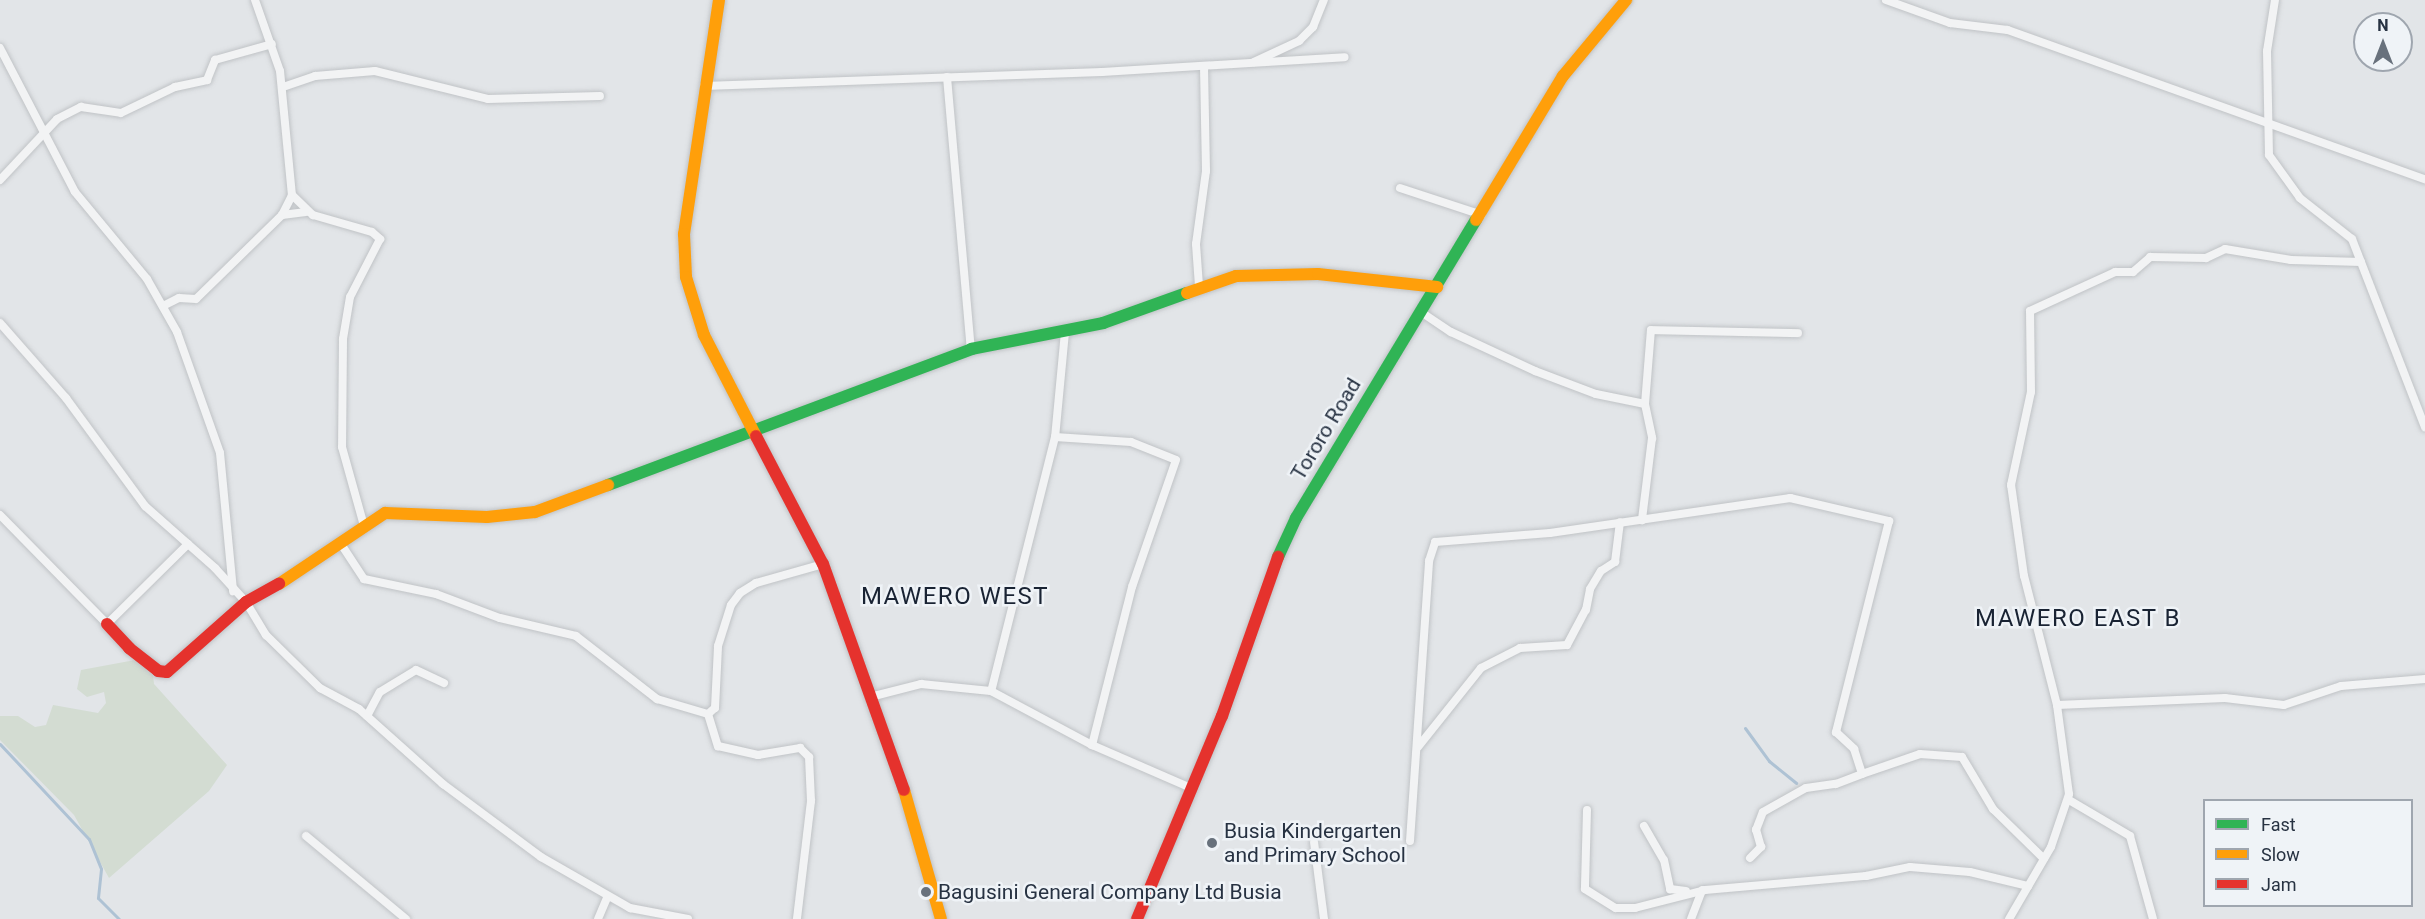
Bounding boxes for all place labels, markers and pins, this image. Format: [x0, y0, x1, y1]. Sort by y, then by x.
place label: Busia Kindergarten and Primary School [1224, 818, 1406, 868]
marker: Busia Kindergarten and Primary School [1205, 836, 1219, 850]
place label: Bagusini General Company Ltd Busia [938, 879, 1282, 905]
marker: Bagusini General Company Ltd Busia [919, 885, 933, 899]

